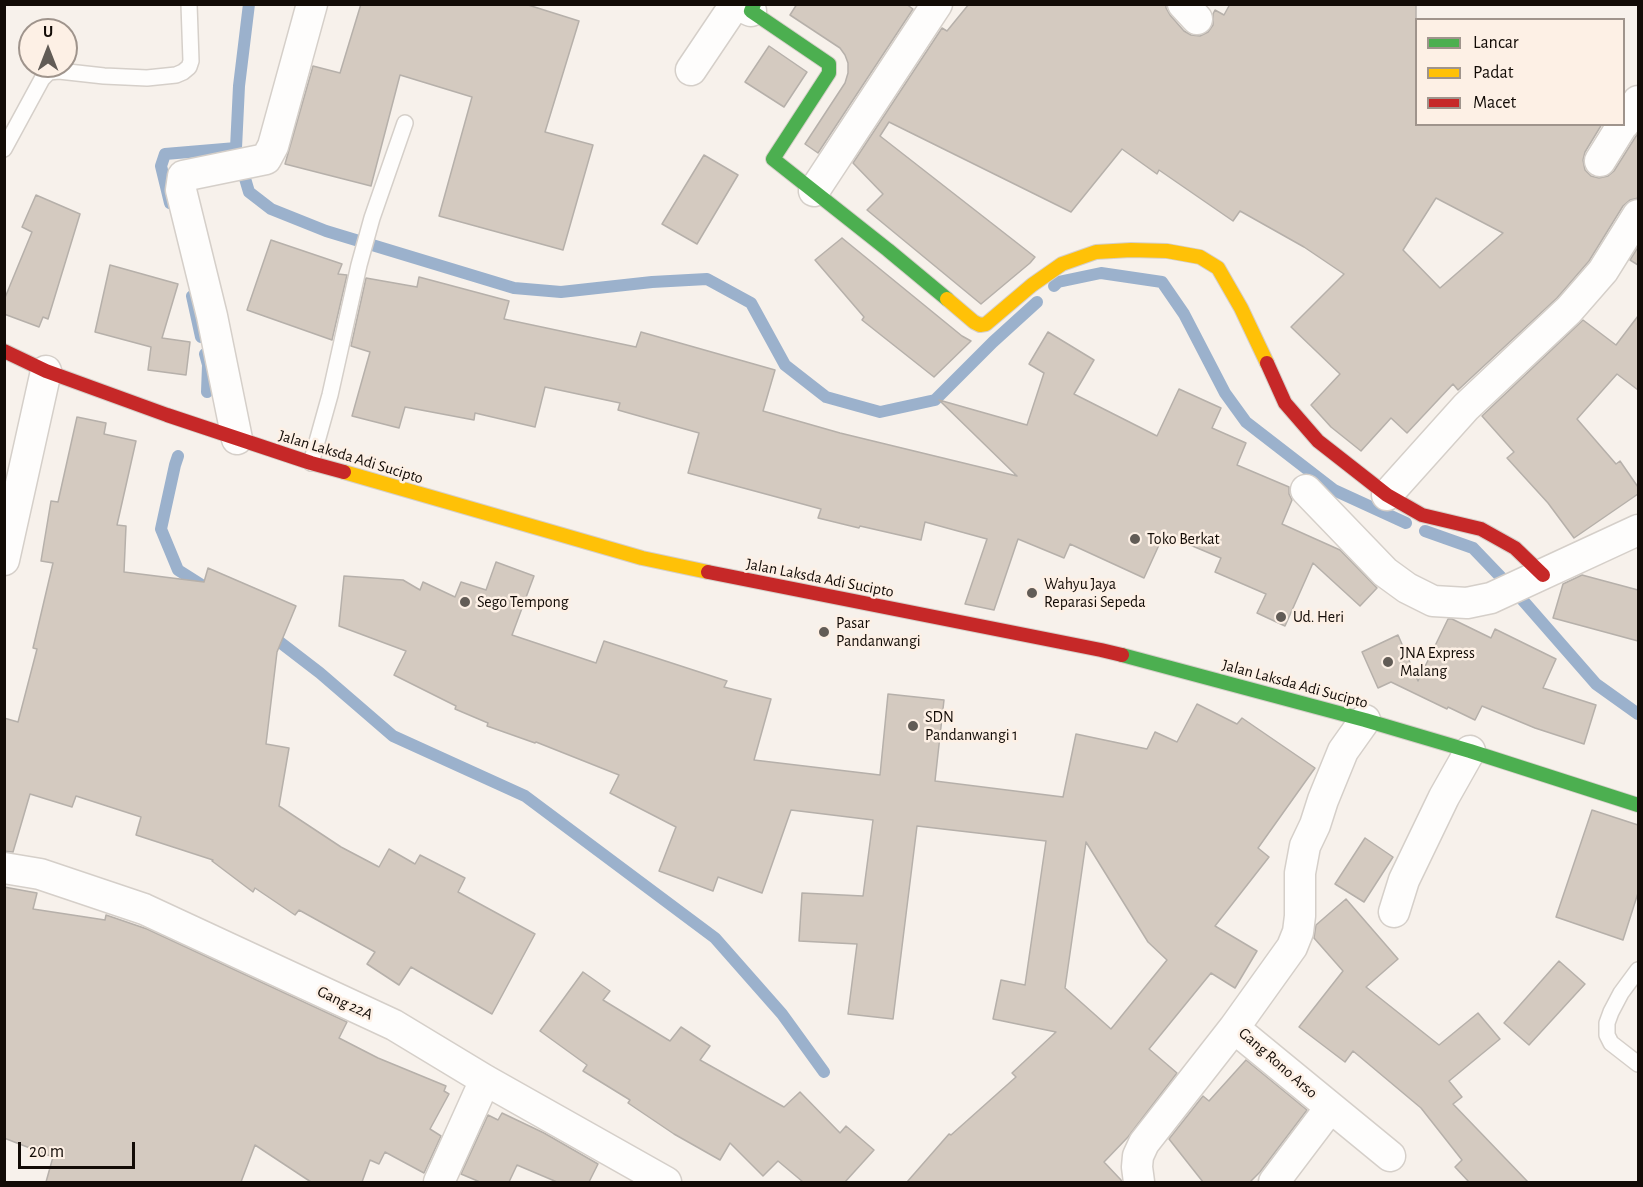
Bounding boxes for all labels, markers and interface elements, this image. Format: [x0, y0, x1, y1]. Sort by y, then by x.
north arrow [18, 18, 78, 78]
legend [1415, 18, 1625, 126]
text: U [43, 24, 53, 40]
text: Lancar [1473, 34, 1519, 52]
text: Padat [1473, 64, 1514, 82]
text: Macet [1473, 94, 1516, 112]
street label: Jalan Laksda Adi Sucipto [276, 426, 426, 488]
place label: Toko Berkat [1147, 529, 1220, 549]
marker: Toko Berkat [1128, 532, 1142, 546]
street label: Jalan Laksda Adi Sucipto [745, 554, 895, 602]
place label: Wahyu Jaya Reparasi Sepeda [1044, 574, 1146, 612]
marker: Wahyu Jaya Reparasi Sepeda [1025, 586, 1039, 600]
place label: Sego Tempong [477, 592, 569, 612]
marker: Sego Tempong [458, 595, 472, 609]
place label: Ud. Heri [1293, 607, 1344, 627]
marker: Ud. Heri [1274, 610, 1288, 624]
place label: Pasar Pandanwangi [836, 613, 921, 651]
marker: Pasar Pandanwangi [817, 625, 831, 639]
place label: JNA Express Malang [1400, 643, 1475, 681]
street label: Jalan Laksda Adi Sucipto [1220, 655, 1370, 713]
marker: JNA Express Malang [1381, 655, 1395, 669]
place label: SDN Pandanwangi 1 [925, 707, 1018, 745]
marker: SDN Pandanwangi 1 [906, 719, 920, 733]
street label: Gang 22A [314, 982, 376, 1024]
street label: Gang Rono Arso [1235, 1024, 1321, 1102]
scale bar [21, 1130, 138, 1168]
text: 20 m [29, 1143, 64, 1161]

